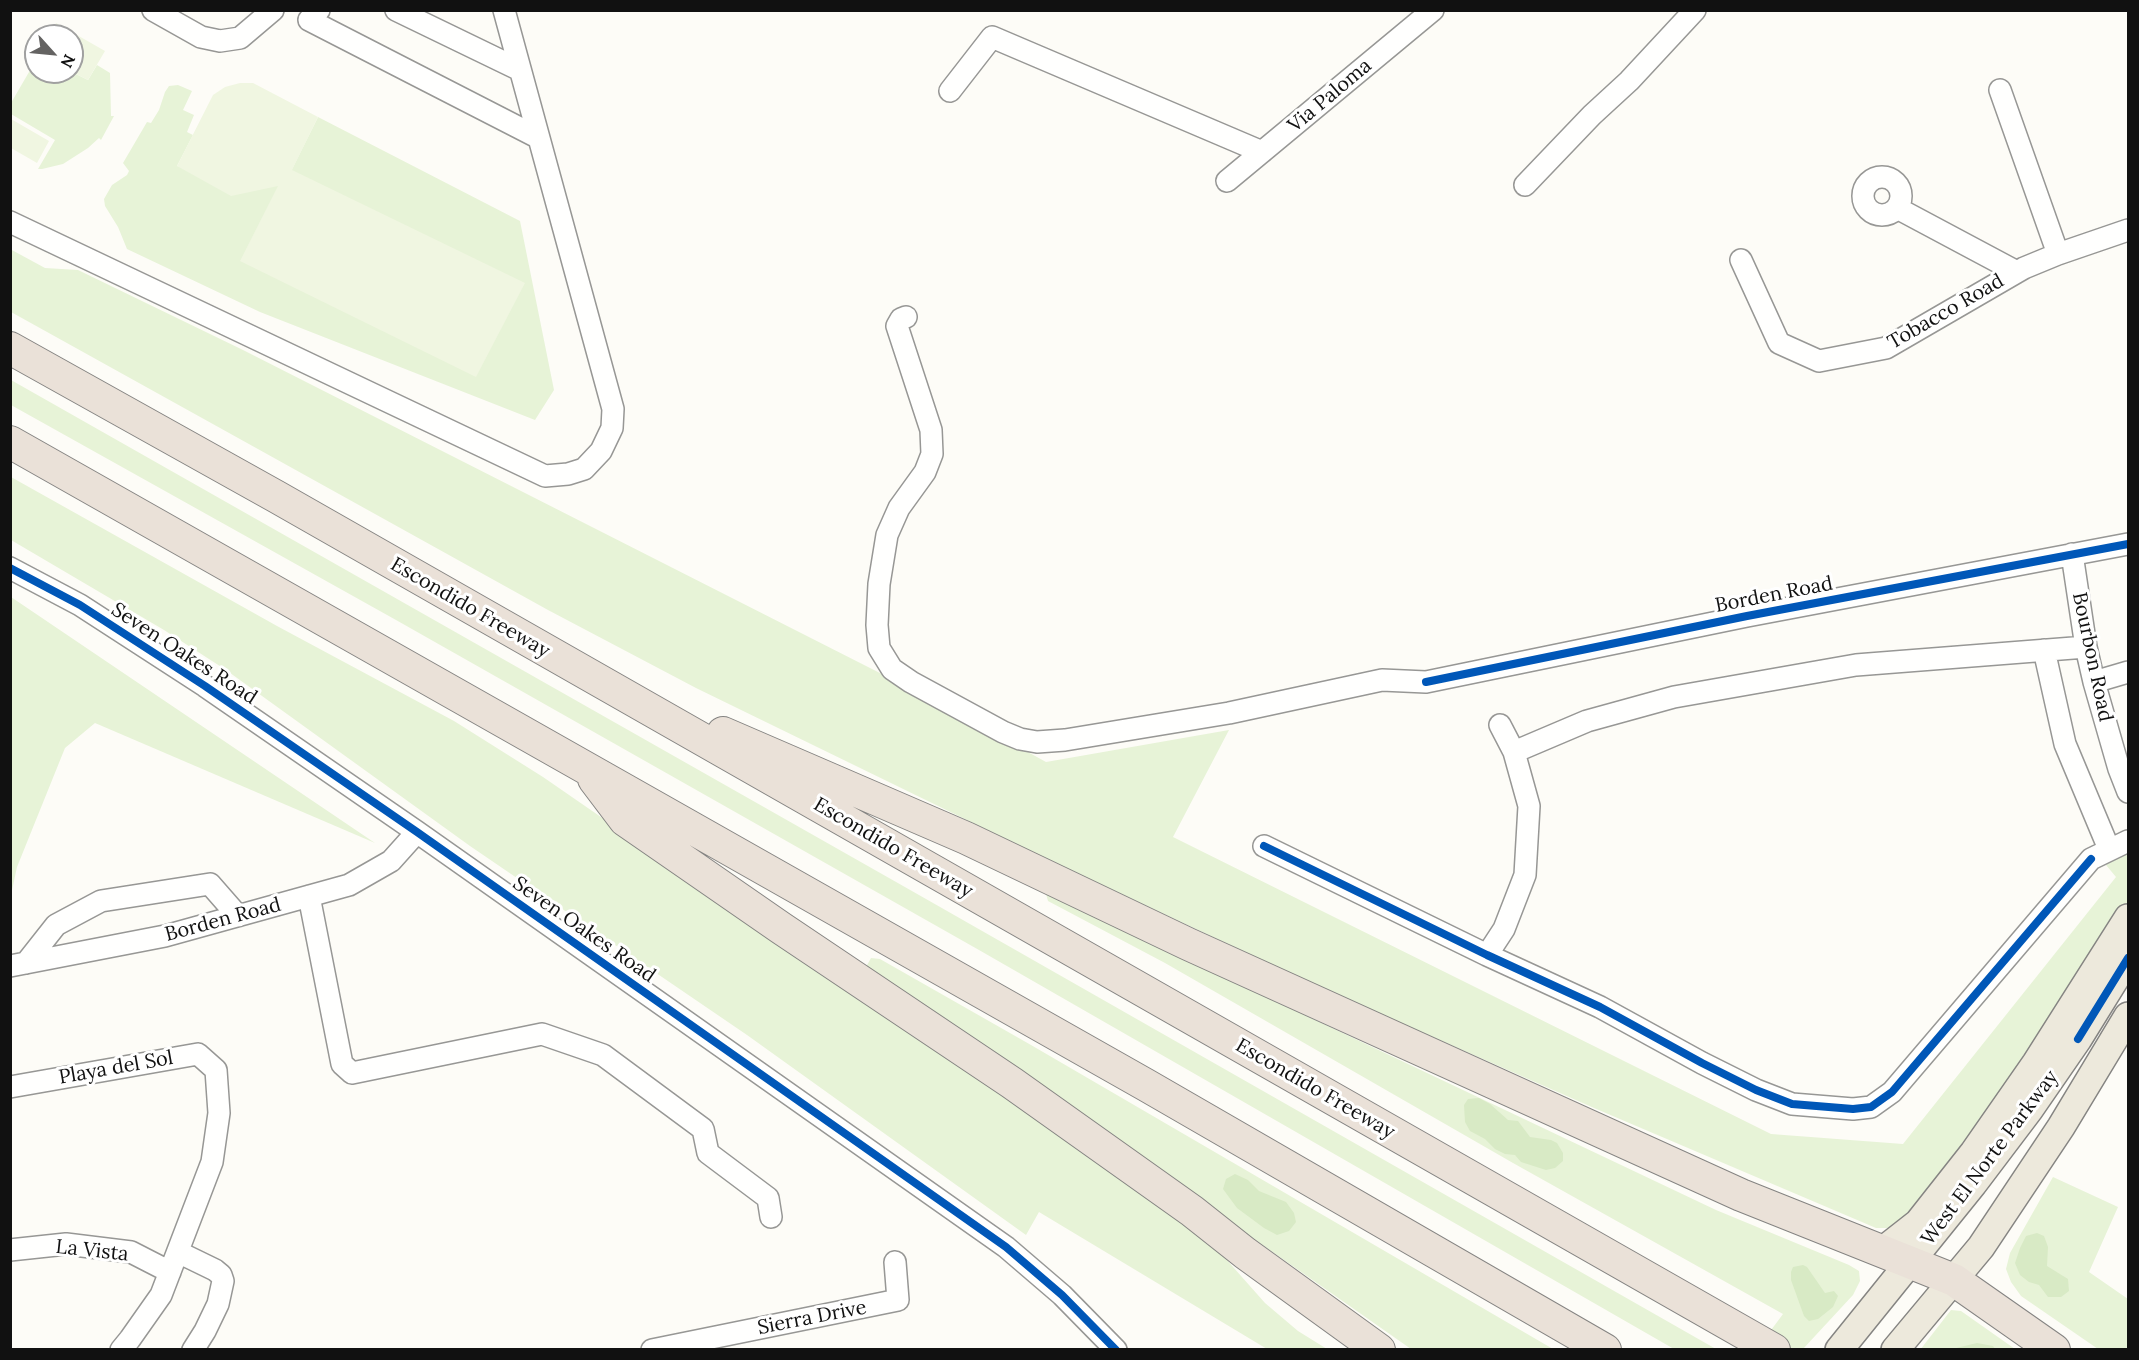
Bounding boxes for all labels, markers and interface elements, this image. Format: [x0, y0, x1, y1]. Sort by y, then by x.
north arrow [24, 24, 84, 84]
text: N [57, 51, 80, 71]
street label: Via Paloma [1283, 54, 1377, 138]
street label: Tobacco Road [1884, 269, 2008, 355]
street label: Escondido Freeway [386, 553, 554, 663]
street label: Borden Road [1713, 572, 1835, 618]
street label: Bourbon Road [2067, 590, 2117, 724]
street label: Seven Oakes Road [107, 598, 261, 710]
street label: Escondido Freeway [809, 793, 977, 903]
street label: Seven Oakes Road [508, 872, 660, 988]
street label: Borden Road [162, 893, 284, 947]
street label: Escondido Freeway [1231, 1034, 1399, 1144]
street label: Playa del Sol [57, 1046, 175, 1090]
street label: West El Norte Parkway [1916, 1066, 2064, 1250]
street label: La Vista [54, 1235, 130, 1267]
street label: Sierra Drive [755, 1296, 869, 1340]

